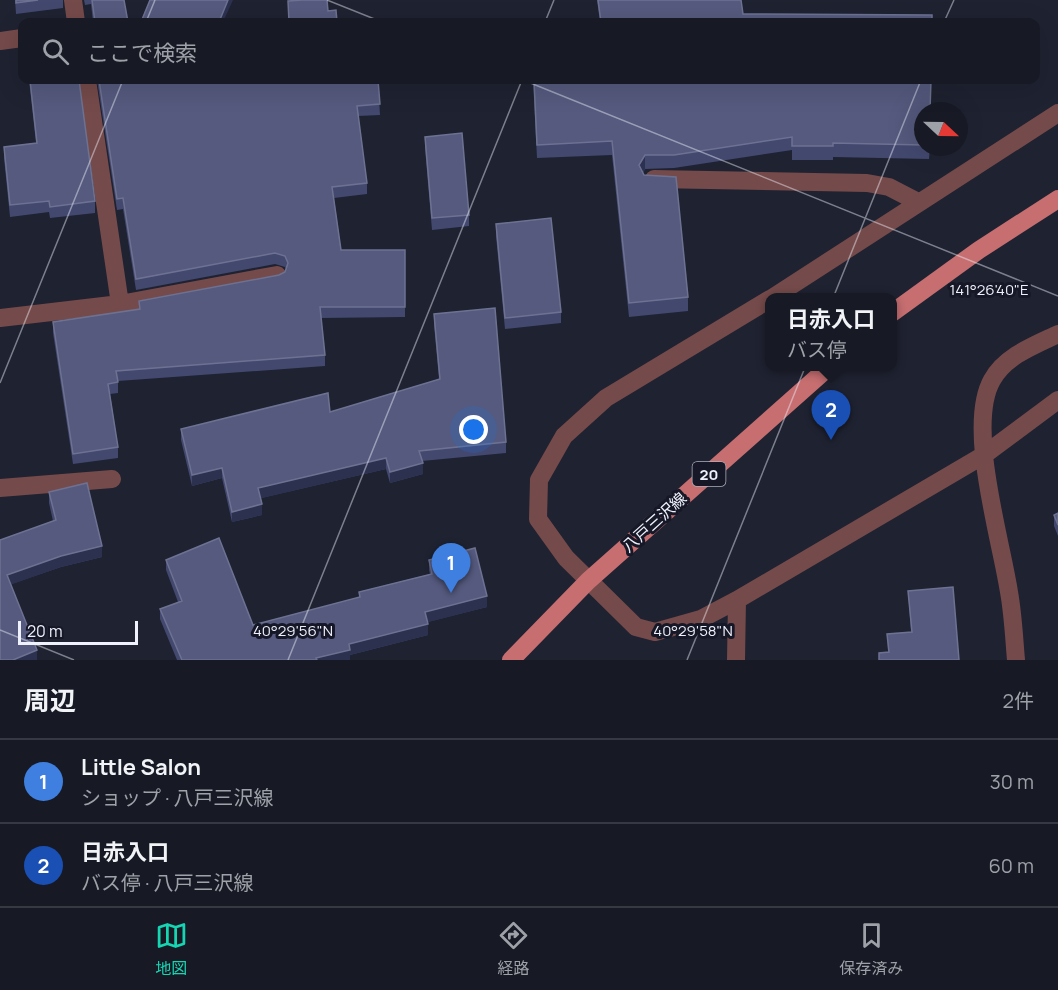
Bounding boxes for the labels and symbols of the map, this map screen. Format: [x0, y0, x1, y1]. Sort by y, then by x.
north arrow [914, 102, 968, 156]
text: 141°26'40"E [950, 279, 1028, 300]
pin: 2 [812, 390, 850, 440]
your location [459, 415, 488, 444]
road number: 20 [692, 462, 726, 486]
street label: 八戸三沢線 [617, 487, 691, 557]
pin: 1 [432, 544, 470, 593]
scale bar [18, 618, 138, 646]
text: 40°29'56"N [253, 620, 333, 641]
text: 40°29'58"N [653, 620, 733, 641]

